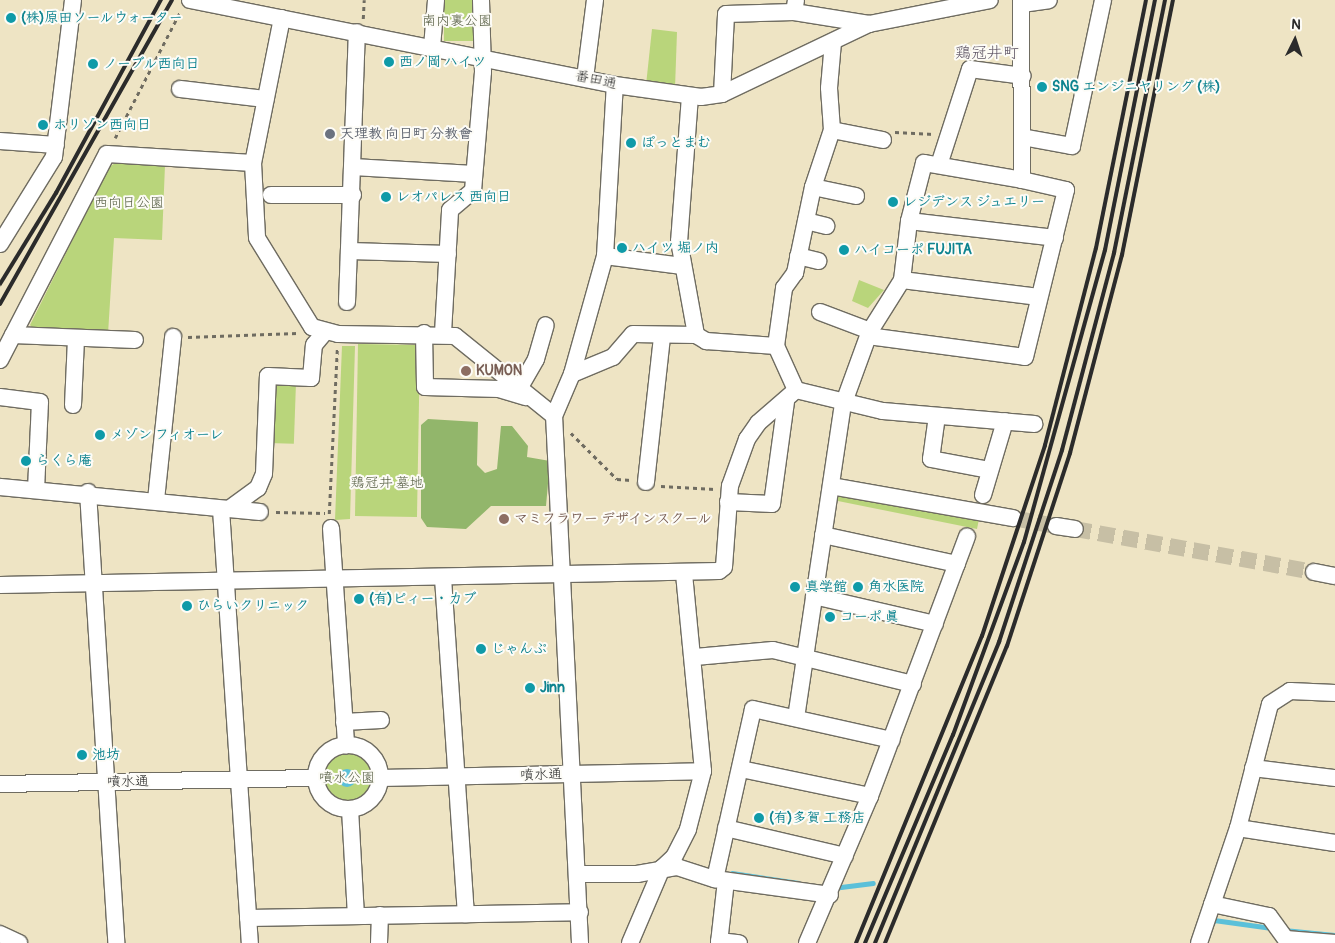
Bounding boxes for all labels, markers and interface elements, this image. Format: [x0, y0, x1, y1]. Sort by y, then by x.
place label: (株)原田ソールウォーター [21, 10, 184, 26]
marker: (株)原田ソールウォーター [5, 12, 17, 24]
park label: 南内裏公園 [422, 13, 492, 29]
north arrow [1270, 15, 1320, 65]
text: N [1291, 16, 1301, 33]
district label: 鶏冠井町 [955, 43, 1019, 63]
place label: 西ノ岡 ハイツ [399, 54, 486, 70]
place label: ノーブル西向日 [103, 56, 201, 72]
marker: 西ノ岡 ハイツ [383, 56, 395, 68]
marker: ノーブル西向日 [87, 58, 99, 70]
street label: 番田通 [574, 67, 618, 93]
place label: SNG エンジニヤリング (株) [1052, 79, 1220, 95]
marker: SNG エンジニヤリング (株) [1036, 81, 1048, 93]
place label: ホリゾン西向日 [53, 117, 151, 133]
marker: ホリゾン西向日 [37, 119, 49, 131]
place label: 天理教 向日町 分教會 [340, 126, 472, 142]
marker: 天理教 向日町 分教會 [324, 128, 336, 140]
place label: ぽっとまむ [641, 135, 711, 151]
marker: ぽっとまむ [625, 137, 637, 149]
place label: レオパレス 西向日 [396, 189, 511, 205]
marker: レオパレス 西向日 [380, 191, 392, 203]
place label: レジデンス ジュエリー [903, 194, 1046, 210]
park label: 西向日公園 [94, 195, 164, 211]
marker: レジデンス ジュエリー [887, 196, 899, 208]
place label: ハイツ 堀ノ内 [632, 240, 719, 256]
marker: ハイツ 堀ノ内 [616, 242, 628, 254]
place label: ハイコーポ FUJITA [854, 242, 972, 258]
marker: ハイコーポ FUJITA [838, 244, 850, 256]
place label: KUMON [476, 363, 522, 379]
marker: KUMON [460, 365, 472, 377]
place label: メゾン フィオーレ [110, 427, 225, 443]
marker: メゾン フィオーレ [94, 429, 106, 441]
place label: らくら庵 [36, 453, 92, 469]
marker: らくら庵 [20, 455, 32, 467]
park label: 鶏冠井 墓地 [350, 475, 424, 491]
place label: マミフラワー デザインスクール [514, 511, 713, 527]
marker: マミフラワー デザインスクール [498, 513, 510, 525]
place label: 真学館 [805, 579, 847, 595]
place label: 角水医院 [868, 579, 924, 595]
marker: 真学館 [789, 581, 801, 593]
marker: 角水医院 [852, 581, 864, 593]
place label: (有)ピィー・カブ [369, 591, 476, 607]
marker: (有)ピィー・カブ [353, 593, 365, 605]
place label: ひらいクリニック [197, 598, 309, 614]
marker: ひらいクリニック [181, 600, 193, 612]
place label: コーポ 眞 [840, 609, 899, 625]
marker: コーポ 眞 [824, 611, 836, 623]
place label: じゃんぷ [491, 641, 547, 657]
marker: じゃんぷ [475, 643, 487, 655]
place label: Jinn [540, 680, 565, 696]
marker: Jinn [524, 682, 536, 694]
place label: 池坊 [92, 747, 120, 763]
marker: 池坊 [76, 749, 88, 761]
street label: 噴水通 [520, 766, 562, 784]
park label: 噴水公園 [319, 770, 375, 786]
street label: 噴水通 [107, 773, 149, 791]
place label: (有)多賀 工務店 [769, 810, 865, 826]
marker: (有)多賀 工務店 [753, 812, 765, 824]

